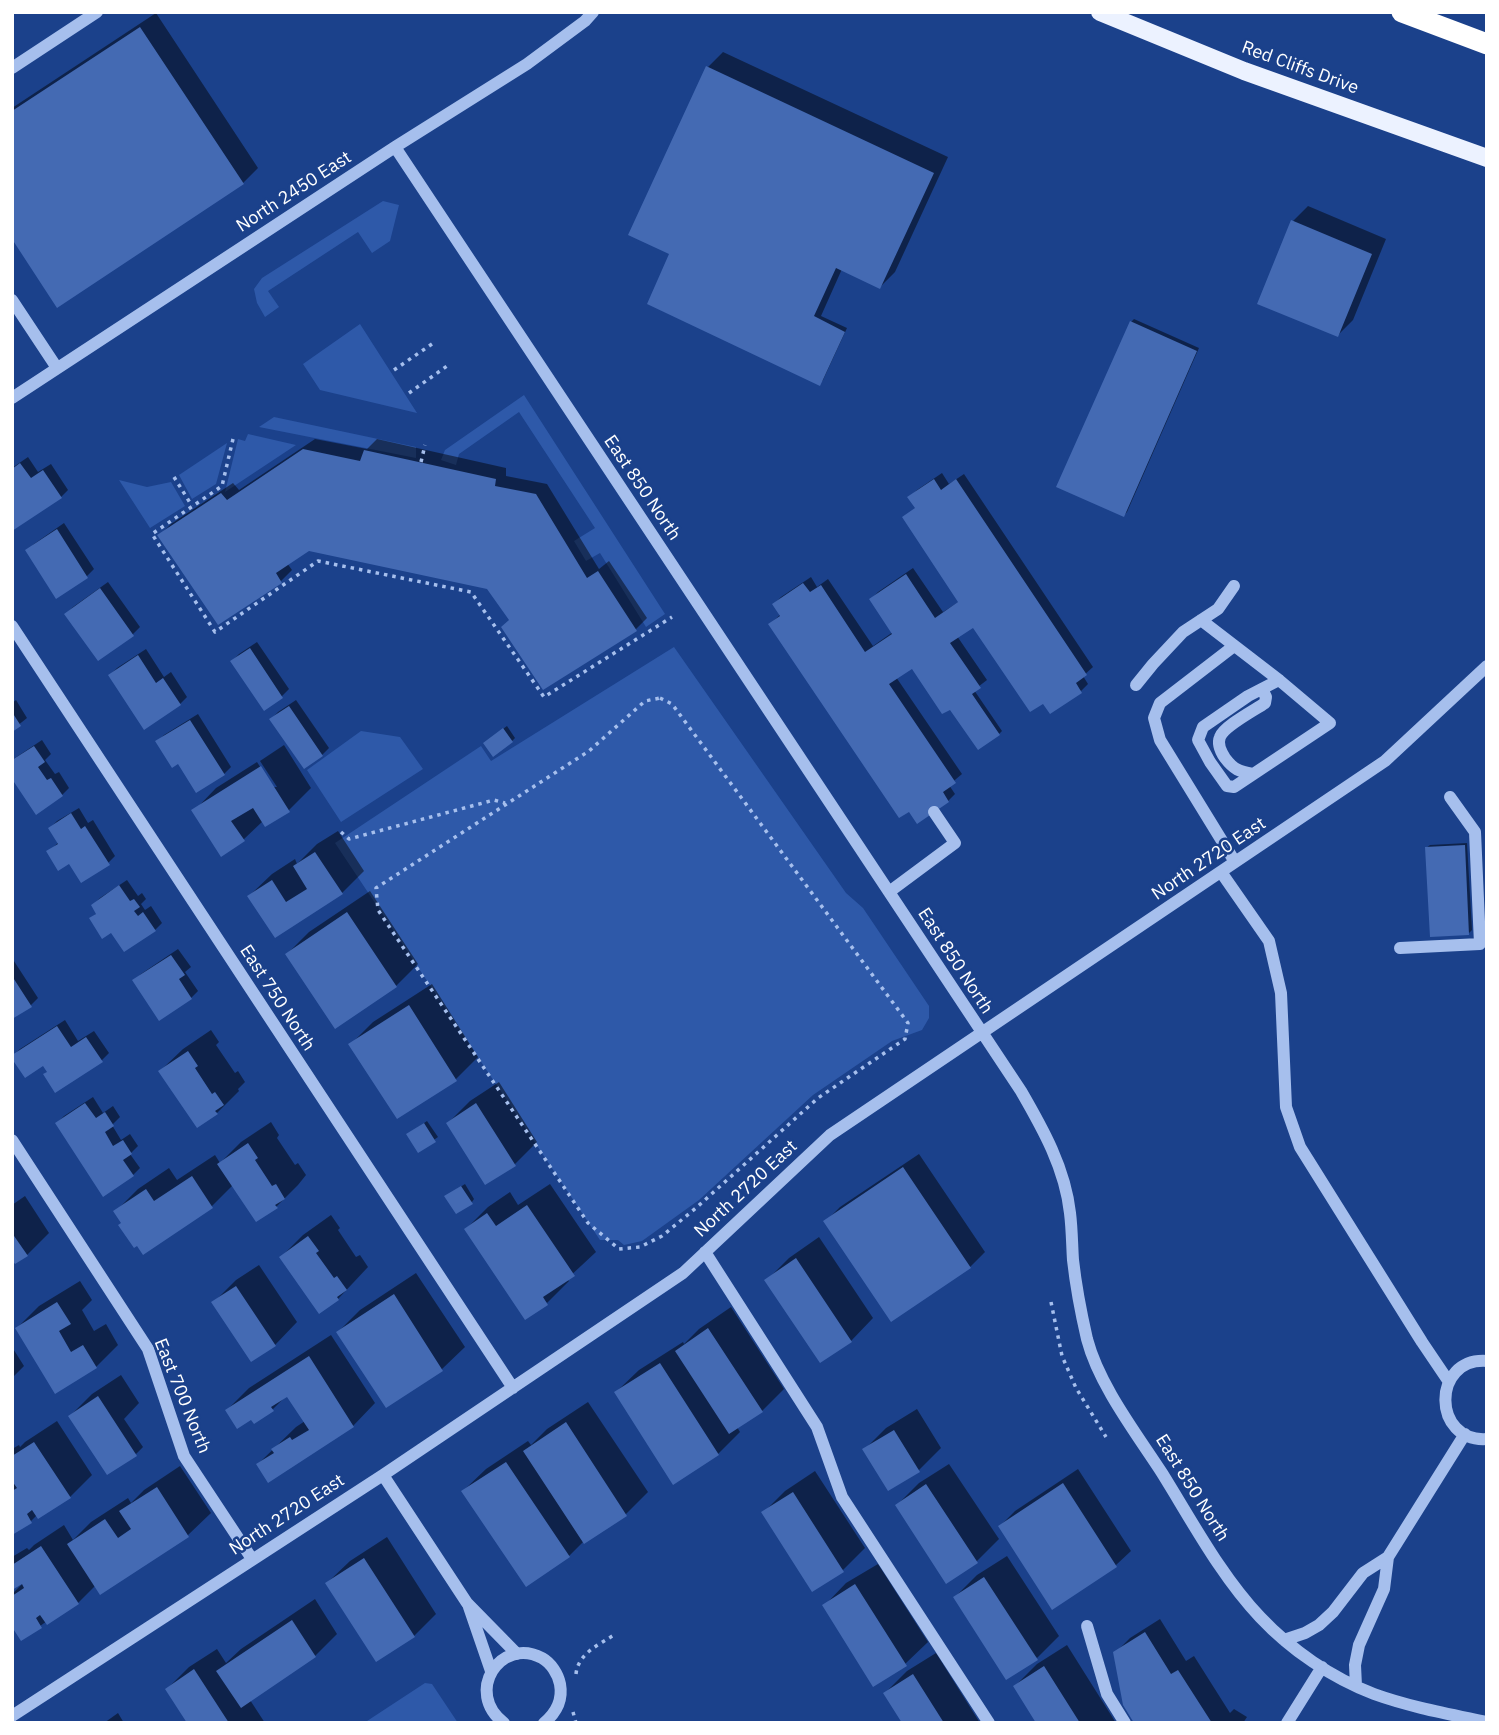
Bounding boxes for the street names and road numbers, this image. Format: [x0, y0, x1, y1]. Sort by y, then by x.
street label: Red Cliffs Drive [1239, 37, 1361, 99]
street label: North 2450 East [232, 147, 356, 237]
street label: East 850 North [599, 431, 685, 545]
street label: North 2720 East [1148, 813, 1270, 905]
street label: East 850 North [913, 904, 997, 1018]
street label: East 750 North [235, 941, 319, 1055]
street label: North 2720 East [690, 1136, 802, 1242]
street label: East 700 North [149, 1335, 215, 1457]
street label: East 850 North [1151, 1431, 1233, 1545]
street label: North 2720 East [225, 1470, 349, 1560]

